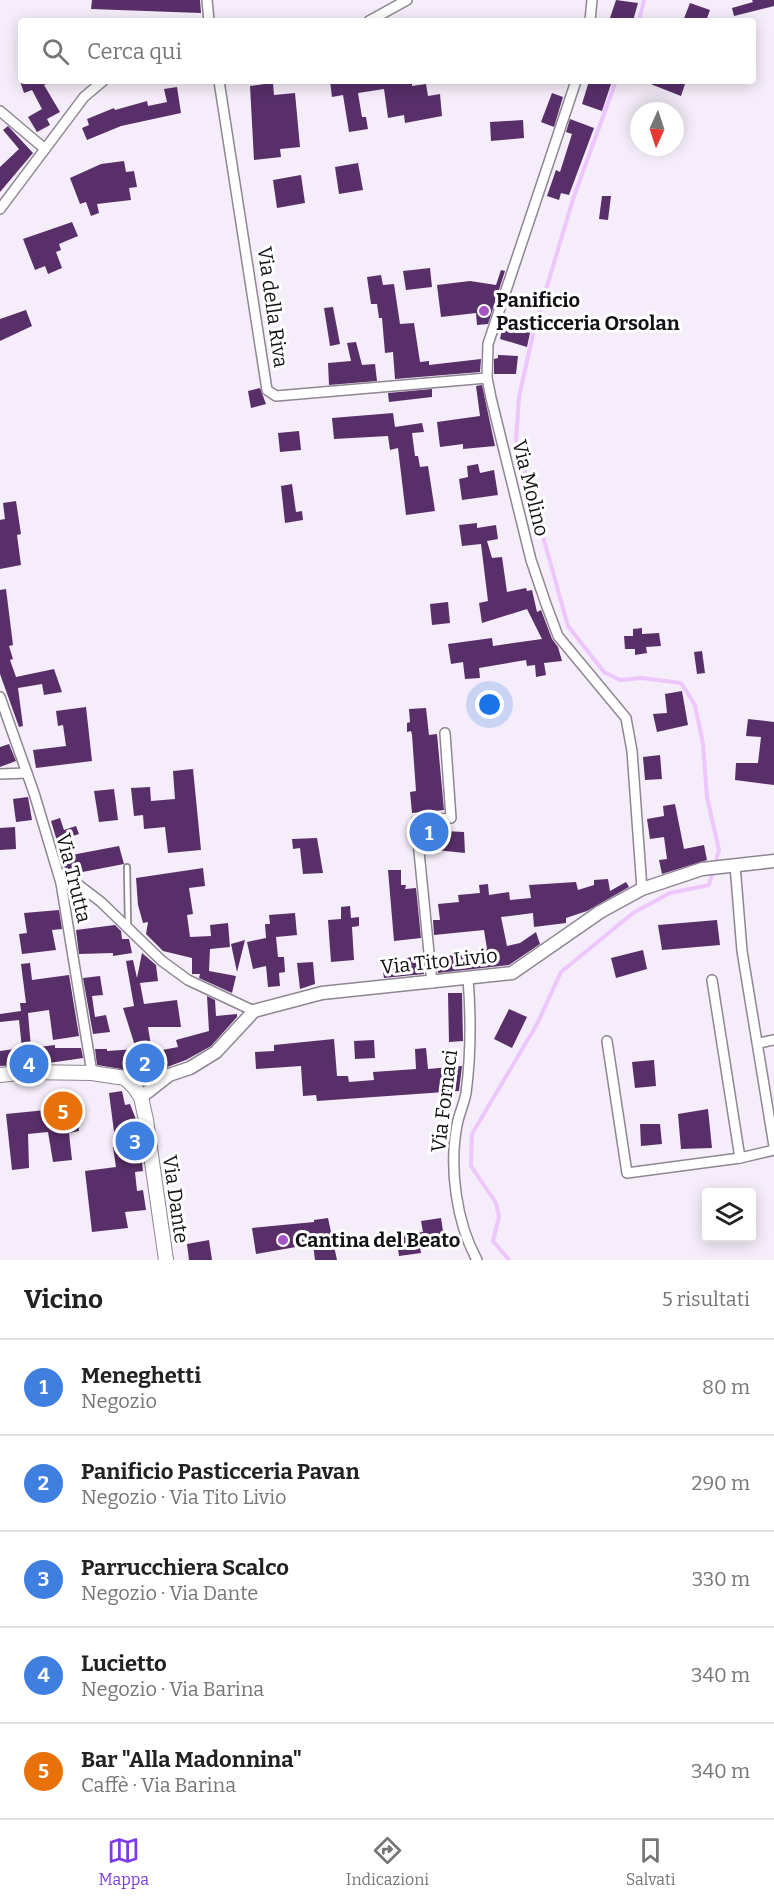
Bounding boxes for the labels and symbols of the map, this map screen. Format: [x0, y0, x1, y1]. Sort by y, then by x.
north arrow [630, 102, 684, 156]
street label: Via della Riva [253, 245, 293, 369]
place label: Panificio Pasticceria Orsolan [496, 288, 680, 335]
marker: Panificio Pasticceria Orsolan [477, 304, 491, 318]
street label: Via Molino [507, 437, 555, 539]
your location [475, 690, 504, 719]
pin: 1 [410, 810, 448, 854]
street label: Via Trutta [51, 831, 97, 925]
street label: Via Tito Livio [379, 943, 499, 979]
pin: 2 [126, 1040, 164, 1086]
pin: 4 [9, 1042, 48, 1086]
street label: Via Fornaci [426, 1048, 462, 1154]
pin: 5 [44, 1088, 82, 1134]
pin: 3 [116, 1118, 154, 1164]
street label: Via Dante [158, 1153, 194, 1245]
place label: Cantina del Beato [295, 1228, 460, 1252]
marker: Cantina del Beato [276, 1233, 290, 1247]

